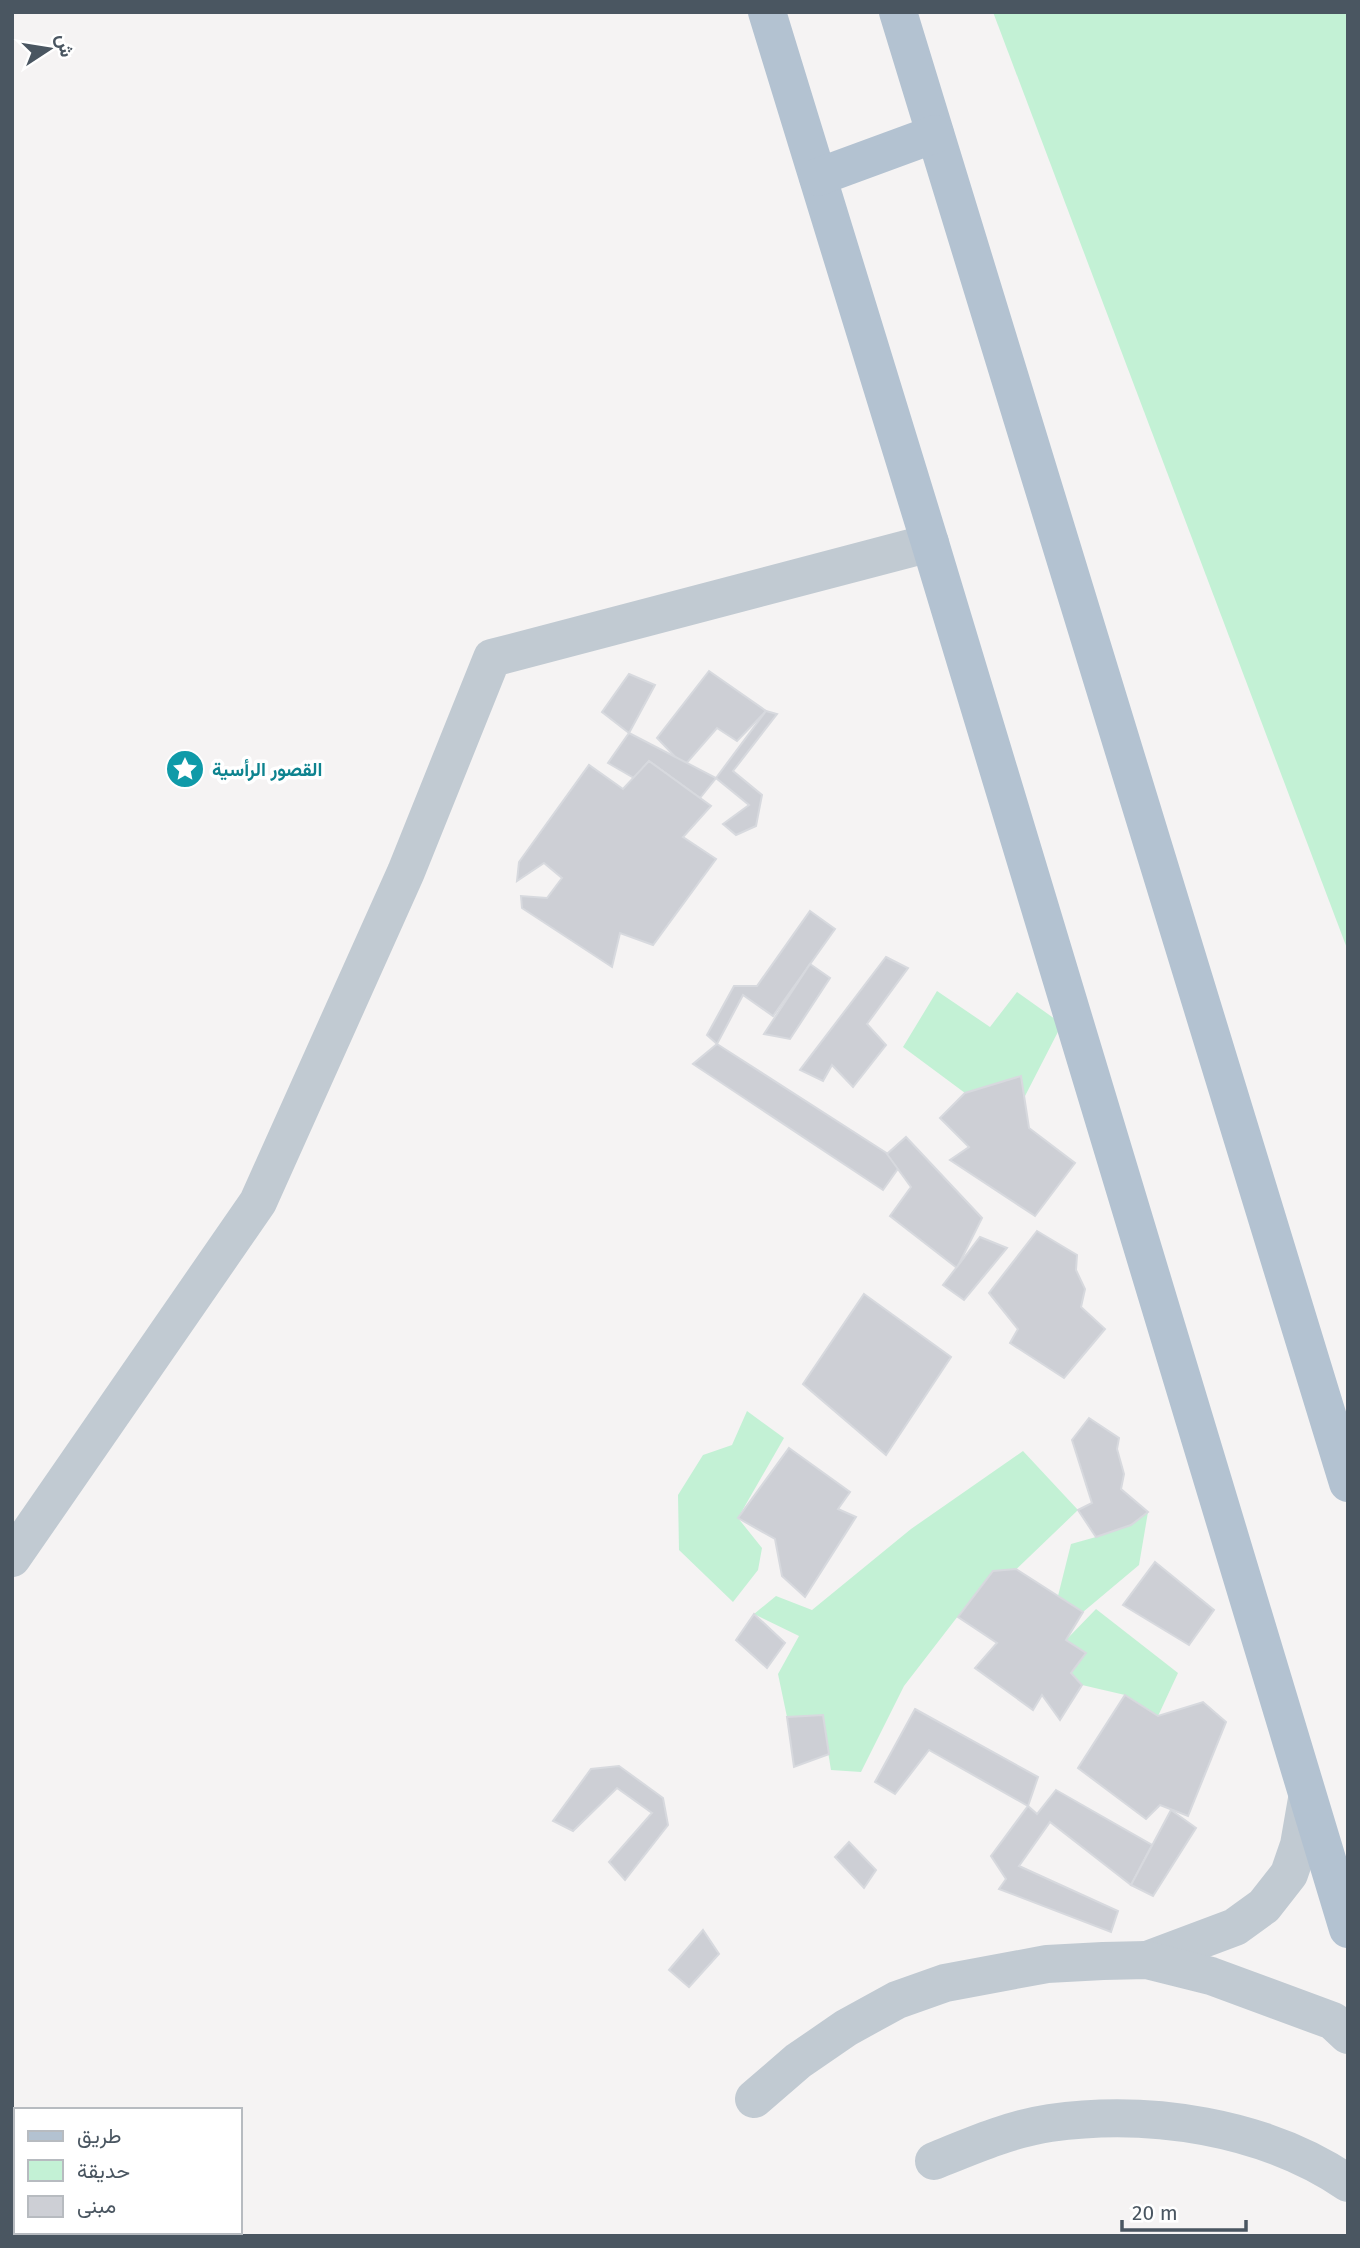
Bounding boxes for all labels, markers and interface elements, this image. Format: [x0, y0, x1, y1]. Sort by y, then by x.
north arrow [14, 14, 84, 84]
text: ش [52, 32, 79, 59]
place icon: القصور الرأسية [164, 748, 206, 790]
place label: القصور الرأسية [212, 758, 322, 782]
legend [14, 2108, 242, 2234]
text: طريق [77, 2123, 122, 2149]
text: حديقة [77, 2158, 130, 2184]
scale bar [1122, 2188, 1246, 2232]
text: مبنى [77, 2193, 116, 2219]
text: 20 m [1132, 2200, 1178, 2226]

